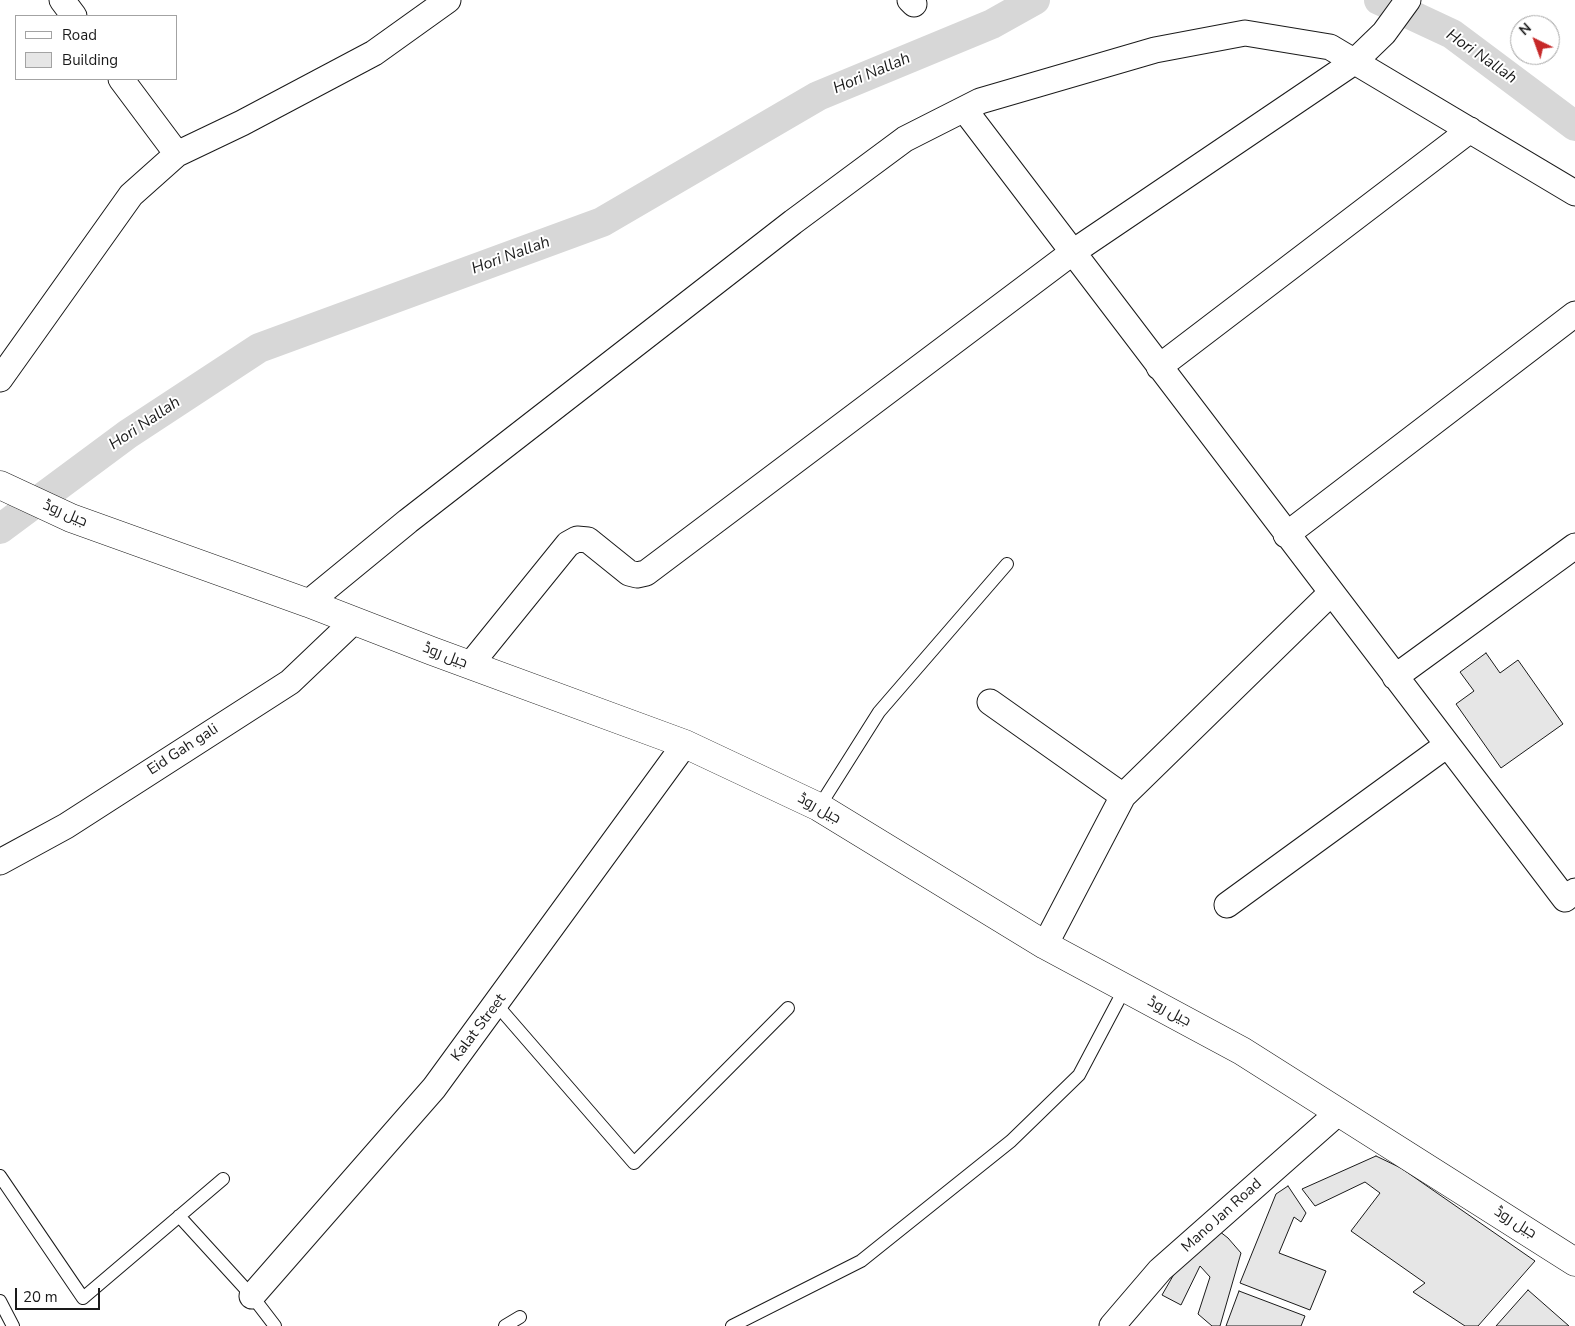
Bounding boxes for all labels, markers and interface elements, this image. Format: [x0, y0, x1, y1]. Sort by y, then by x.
legend [15, 15, 178, 80]
north arrow [1510, 15, 1560, 65]
text: N [1515, 19, 1536, 40]
text: Road [62, 25, 97, 45]
water label: Hori Nallah [1442, 26, 1520, 88]
water label: Hori Nallah [831, 49, 913, 99]
text: Building [62, 50, 118, 70]
water label: Hori Nallah [469, 233, 553, 279]
water label: Hori Nallah [106, 393, 184, 455]
street label: جیل روڈ [40, 497, 90, 531]
street label: جیل روڈ [420, 639, 470, 673]
street label: Eid Gah gali [144, 720, 222, 780]
street label: جیل روڈ [794, 790, 844, 828]
street label: Kalat Street [448, 991, 510, 1065]
street label: جیل روڈ [1144, 993, 1194, 1031]
street label: Mano Jan Road [1178, 1175, 1266, 1257]
street label: جیل روڈ [1491, 1203, 1539, 1243]
scale bar [18, 1278, 102, 1310]
text: 20 m [23, 1287, 58, 1307]

